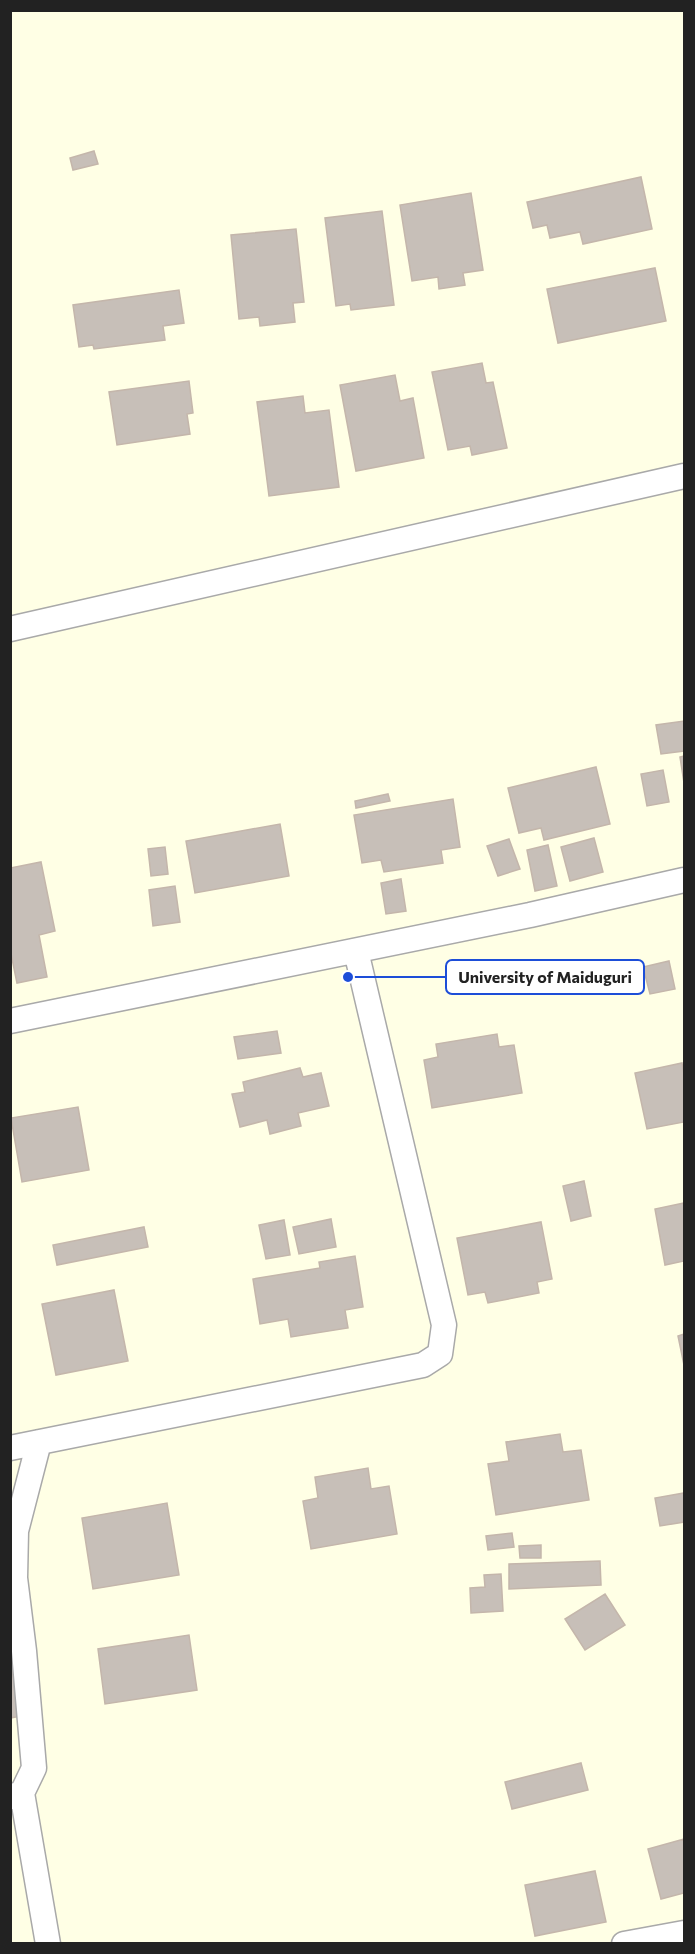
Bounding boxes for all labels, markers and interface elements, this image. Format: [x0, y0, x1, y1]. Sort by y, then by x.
callout: University of Maiduguri [446, 960, 644, 994]
text: University of Maiduguri [458, 967, 632, 986]

